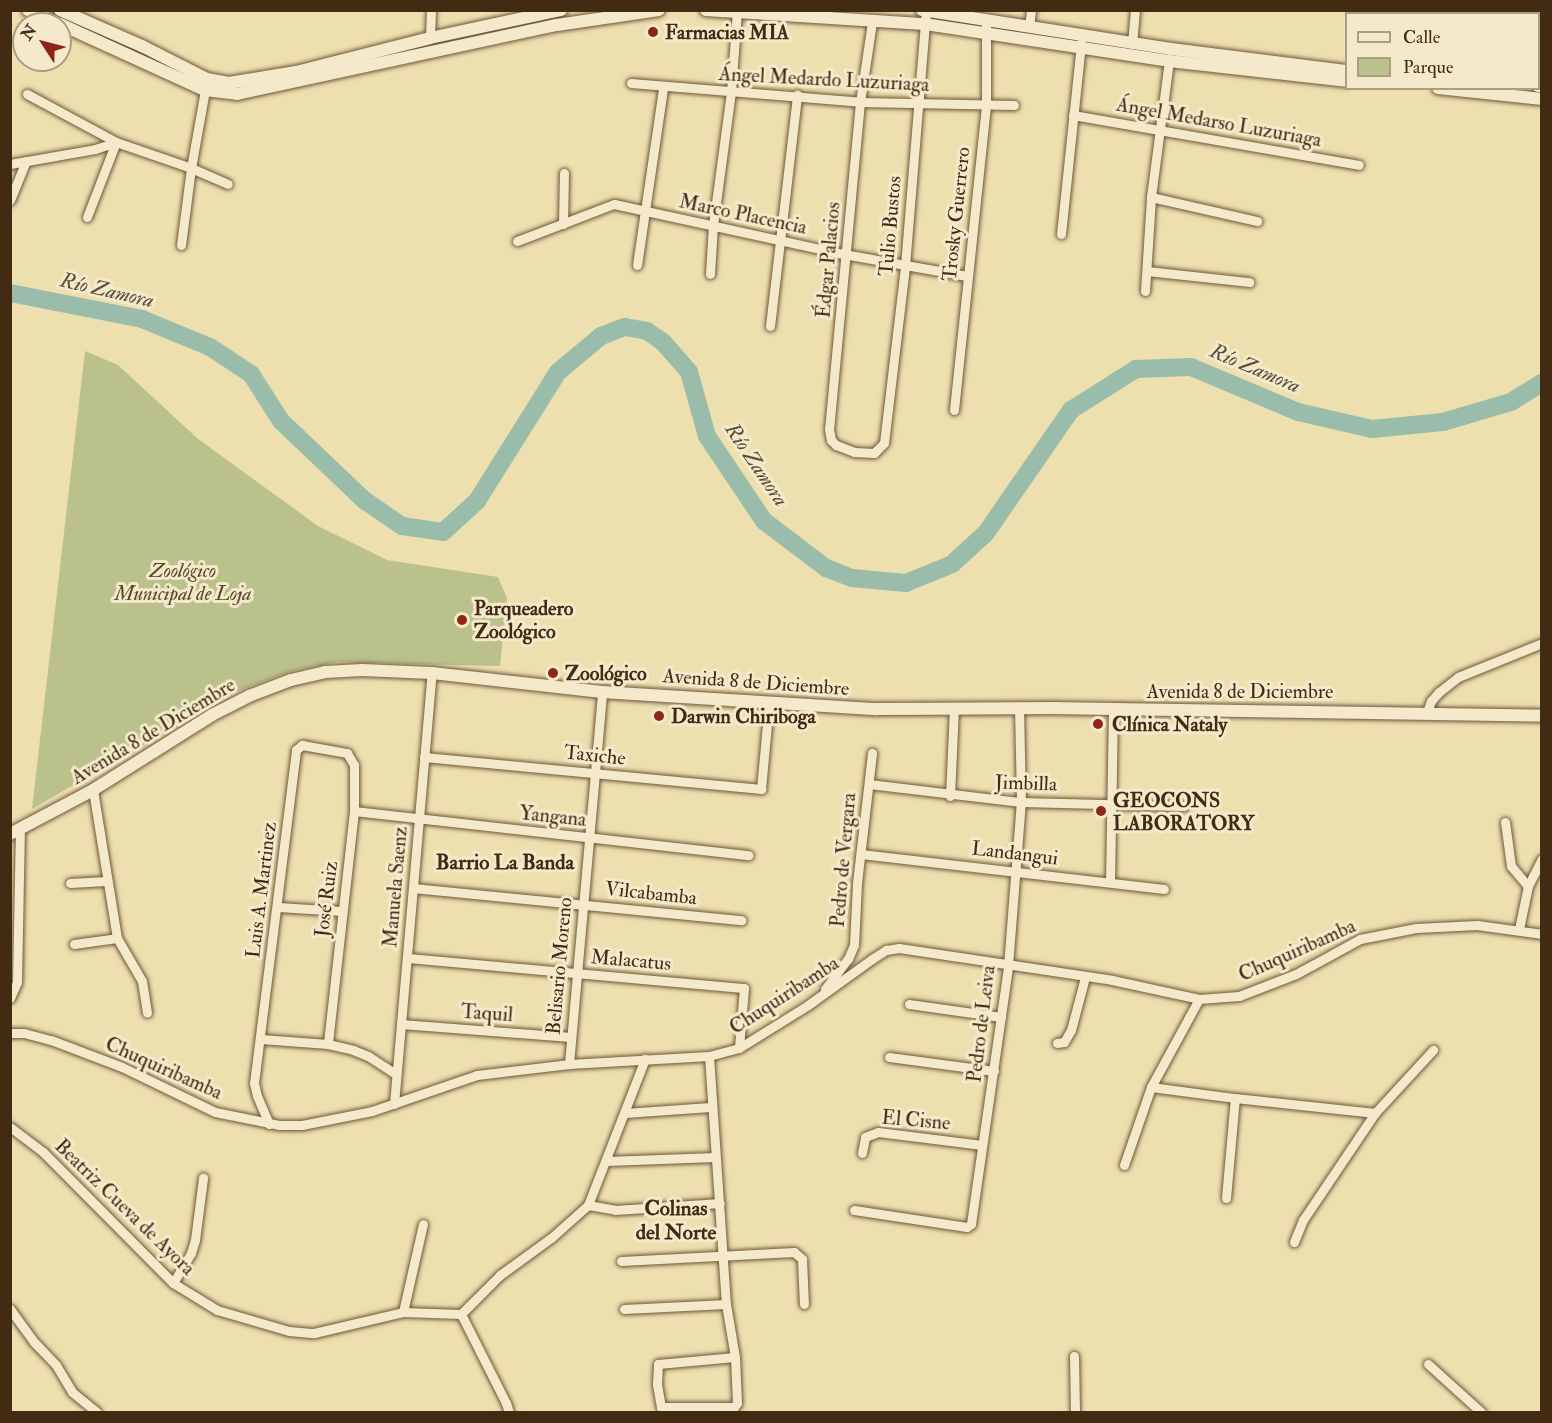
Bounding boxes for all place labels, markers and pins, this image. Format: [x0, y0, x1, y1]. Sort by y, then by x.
place label: Farmacias MIA [665, 20, 789, 44]
marker: Farmacias MIA [646, 25, 660, 39]
place label: Parqueadero Zoológico [474, 596, 573, 643]
marker: Parqueadero Zoológico [455, 613, 469, 627]
place label: Zoológico [565, 661, 647, 685]
marker: Zoológico [546, 666, 560, 680]
place label: Darwin Chiriboga [671, 704, 816, 728]
marker: Darwin Chiriboga [652, 709, 666, 723]
place label: Clínica Nataly [1112, 712, 1227, 736]
marker: Clínica Nataly [1089, 715, 1107, 733]
place label: GEOCONS LABORATORY [1113, 788, 1255, 835]
marker: GEOCONS LABORATORY [1094, 804, 1108, 818]

